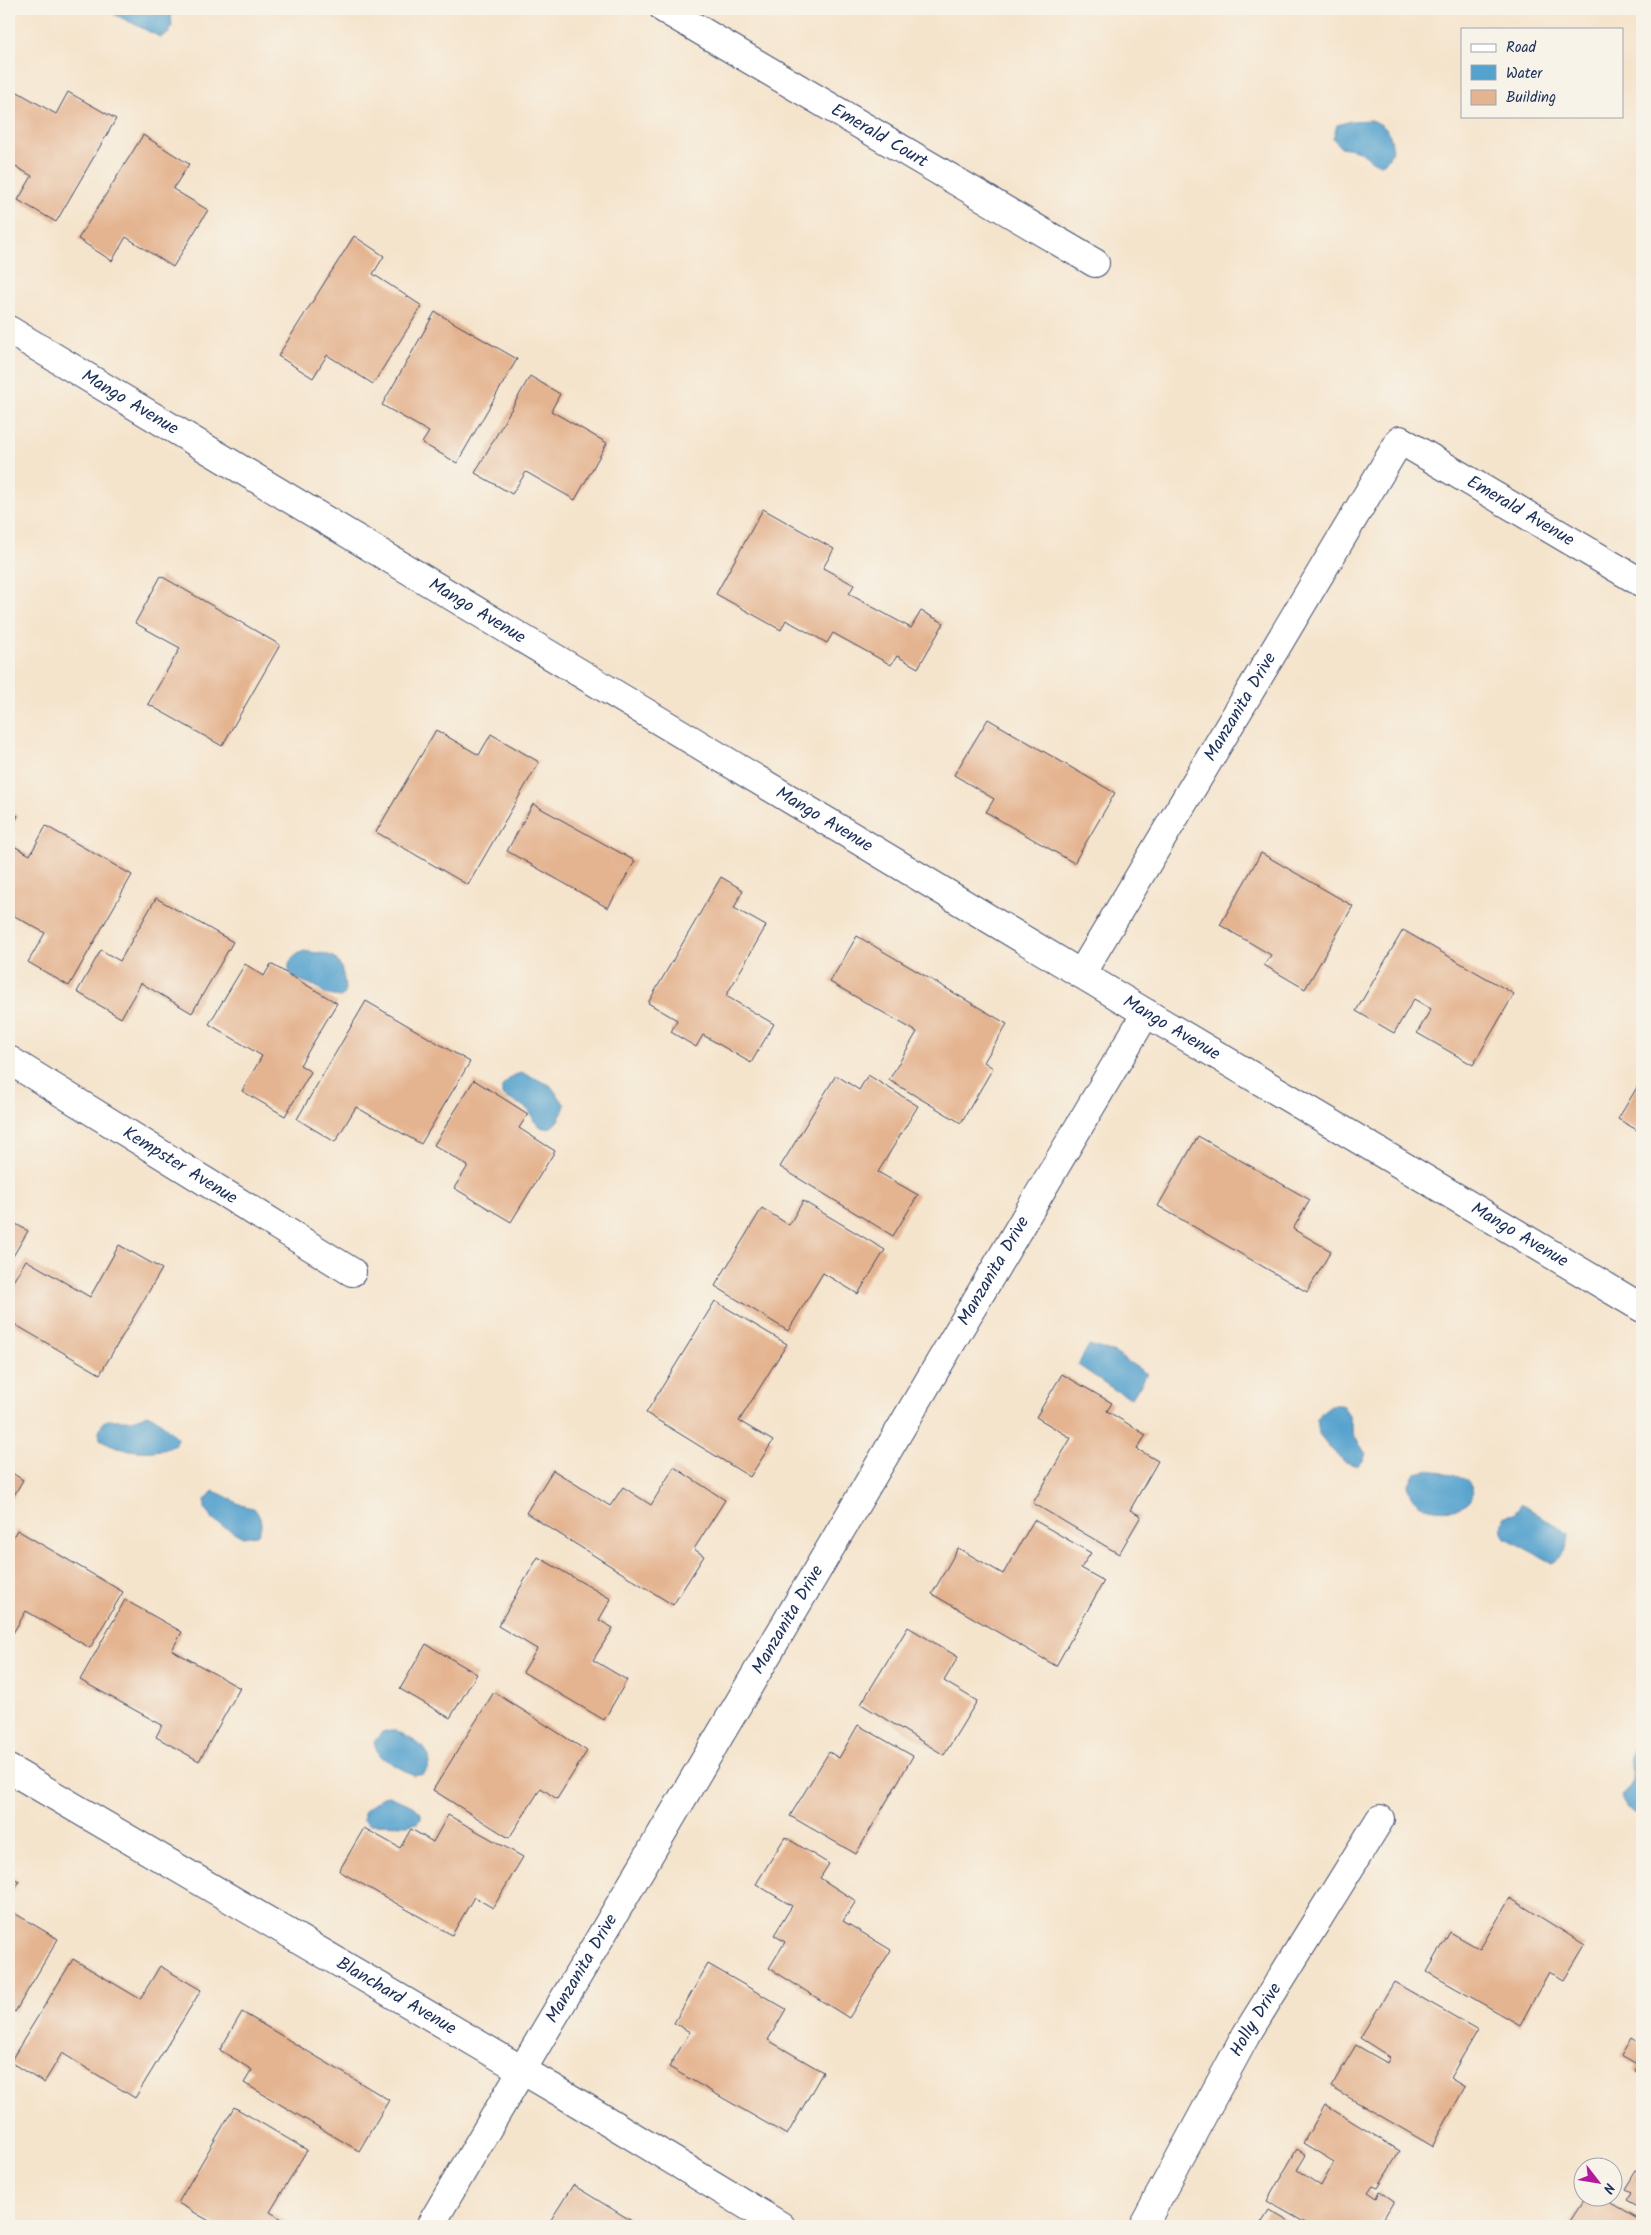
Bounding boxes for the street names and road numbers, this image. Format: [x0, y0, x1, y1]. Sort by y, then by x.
street label: Emerald Court [825, 96, 934, 177]
street label: Mango Avenue [76, 362, 184, 443]
street label: Emerald Avenue [1461, 468, 1580, 554]
street label: Mango Avenue [423, 571, 531, 652]
street label: Manzanita Drive [1197, 647, 1284, 767]
street label: Mango Avenue [770, 779, 879, 860]
street label: Mango Avenue [1117, 988, 1226, 1069]
street label: Kempster Avenue [117, 1119, 243, 1212]
street label: Mango Avenue [1465, 1195, 1574, 1276]
street label: Manzanita Drive [950, 1211, 1037, 1331]
street label: Manzanita Drive [744, 1559, 832, 1680]
street label: Manzanita Drive [538, 1908, 626, 2029]
street label: Blanchard Avenue [331, 1949, 462, 2043]
street label: Holly Drive [1222, 1977, 1290, 2062]

